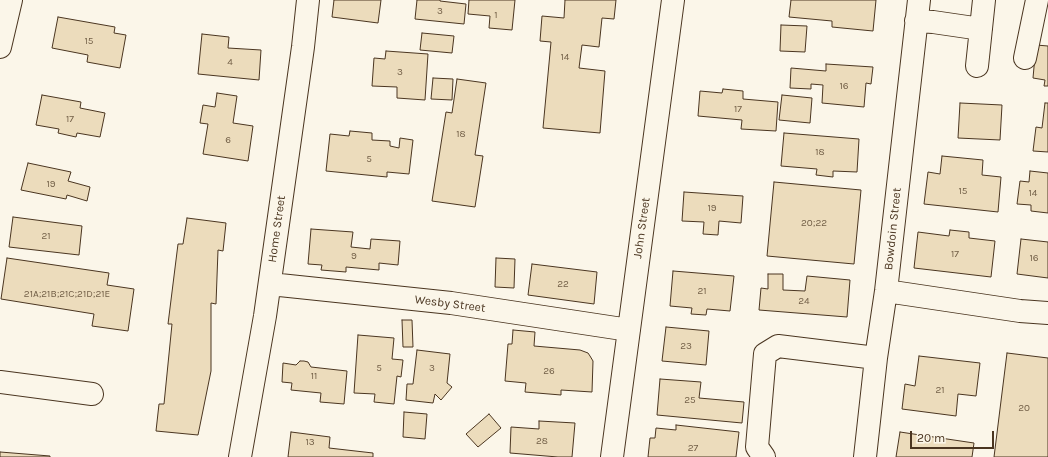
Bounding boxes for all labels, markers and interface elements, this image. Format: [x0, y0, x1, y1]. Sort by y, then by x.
house number: 3 [437, 5, 443, 17]
house number: 1 [494, 9, 498, 21]
house number: 15 [85, 35, 93, 47]
house number: 14 [561, 51, 569, 63]
house number: 4 [227, 56, 233, 68]
house number: 3 [397, 66, 403, 78]
house number: 16 [839, 80, 849, 92]
house number: 17 [734, 103, 742, 115]
house number: 17 [66, 113, 74, 125]
house number: 18 [456, 128, 466, 140]
house number: 6 [225, 134, 231, 146]
house number: 18 [815, 146, 825, 158]
house number: 5 [366, 153, 372, 165]
house number: 19 [46, 178, 56, 190]
house number: 15 [959, 185, 967, 197]
street label: Bowdoin Street [882, 187, 904, 271]
house number: 14 [1029, 187, 1037, 199]
street label: Home Street [265, 194, 289, 264]
street label: John Street [631, 196, 653, 260]
house number: 19 [707, 202, 717, 214]
house number: 20;22 [801, 217, 827, 229]
house number: 21 [41, 230, 51, 242]
house number: 17 [951, 248, 959, 260]
house number: 9 [351, 250, 357, 262]
house number: 16 [1029, 252, 1039, 264]
house number: 22 [557, 278, 569, 290]
house number: 21 [697, 285, 707, 297]
house number: 21A;21B;21C;21D;21E [24, 288, 110, 300]
street label: Wesby Street [414, 293, 486, 315]
house number: 24 [798, 295, 810, 307]
house number: 23 [680, 340, 692, 352]
house number: 5 [376, 362, 382, 374]
house number: 3 [429, 362, 435, 374]
house number: 26 [543, 365, 555, 377]
house number: 11 [311, 370, 317, 382]
house number: 21 [935, 384, 945, 396]
house number: 25 [684, 394, 696, 406]
house number: 20 [1018, 402, 1030, 414]
scale bar [912, 423, 996, 449]
text: 20 m [917, 431, 945, 445]
house number: 28 [536, 435, 548, 447]
house number: 13 [305, 436, 315, 448]
house number: 27 [688, 442, 698, 454]

